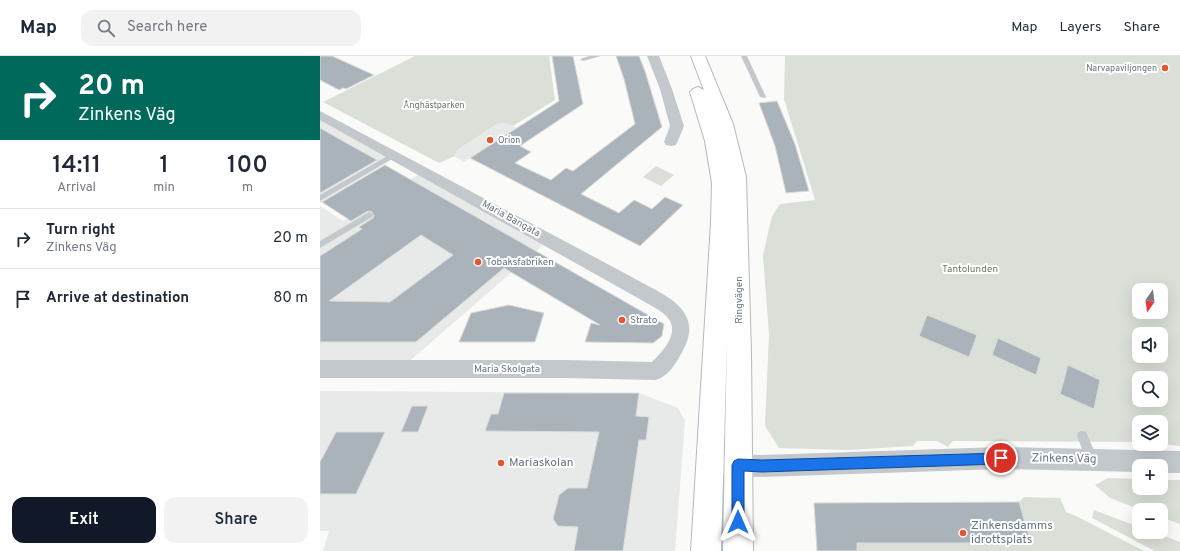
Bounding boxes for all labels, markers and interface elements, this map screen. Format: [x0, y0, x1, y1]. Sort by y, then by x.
search box [81, 10, 361, 46]
text: Map [20, 16, 57, 40]
icon: search [95, 17, 117, 39]
text: Search here [127, 18, 207, 37]
text: Map [1011, 19, 1037, 36]
text: Layers [1059, 19, 1101, 36]
text: Share [1123, 19, 1160, 36]
place label: Narvapaviljongen [1086, 63, 1157, 74]
marker: Narvapaviljongen [1160, 63, 1170, 73]
text: 20 m [78, 69, 145, 105]
icon: right [12, 72, 64, 124]
park label: Ånghästparken [403, 100, 465, 111]
text: Zinkens Väg [78, 104, 176, 127]
marker: Orion [485, 135, 495, 145]
place label: Orion [498, 135, 520, 146]
text: 14:11 [52, 151, 101, 181]
text: 1 [159, 151, 169, 181]
text: 100 [227, 151, 268, 181]
text: Arrival [57, 180, 96, 196]
text: min [153, 180, 175, 196]
text: m [242, 180, 253, 196]
street label: Maria Bangata [480, 198, 542, 240]
text: Turn right [46, 221, 115, 240]
icon: right [12, 228, 34, 250]
text: 20 m [273, 229, 308, 248]
text: Zinkens Väg [46, 240, 117, 256]
place label: Tobaksfabriken [486, 256, 554, 269]
marker: Tobaksfabriken [473, 257, 483, 267]
park label: Tantolunden [942, 263, 998, 276]
street label: Ringvägen [733, 276, 746, 324]
north arrow [1132, 283, 1168, 319]
map controls [1132, 283, 1168, 539]
icon: arrive [12, 288, 34, 310]
text: Arrive at destination [46, 289, 189, 308]
text: 80 m [273, 289, 308, 308]
place label: Strato [630, 314, 658, 327]
marker: Strato [617, 315, 627, 325]
button: sound [1132, 327, 1168, 363]
street label: Maria Skolgata [474, 363, 540, 376]
button: search [1132, 371, 1168, 407]
button: layers [1132, 415, 1168, 451]
pin [984, 441, 1018, 475]
icon: arrive [990, 447, 1012, 469]
street label: Zinkens Väg [1031, 450, 1097, 468]
place label: Mariaskolan [509, 455, 573, 471]
marker: Mariaskolan [496, 458, 506, 468]
button: + [1132, 459, 1168, 495]
button: Exit [12, 497, 156, 543]
button: Share [164, 497, 308, 543]
position arrow [717, 501, 759, 543]
button: − [1132, 503, 1168, 539]
place label: Zinkensdamms idrottsplats [971, 518, 1053, 548]
marker: Zinkensdamms idrottsplats [958, 528, 968, 538]

